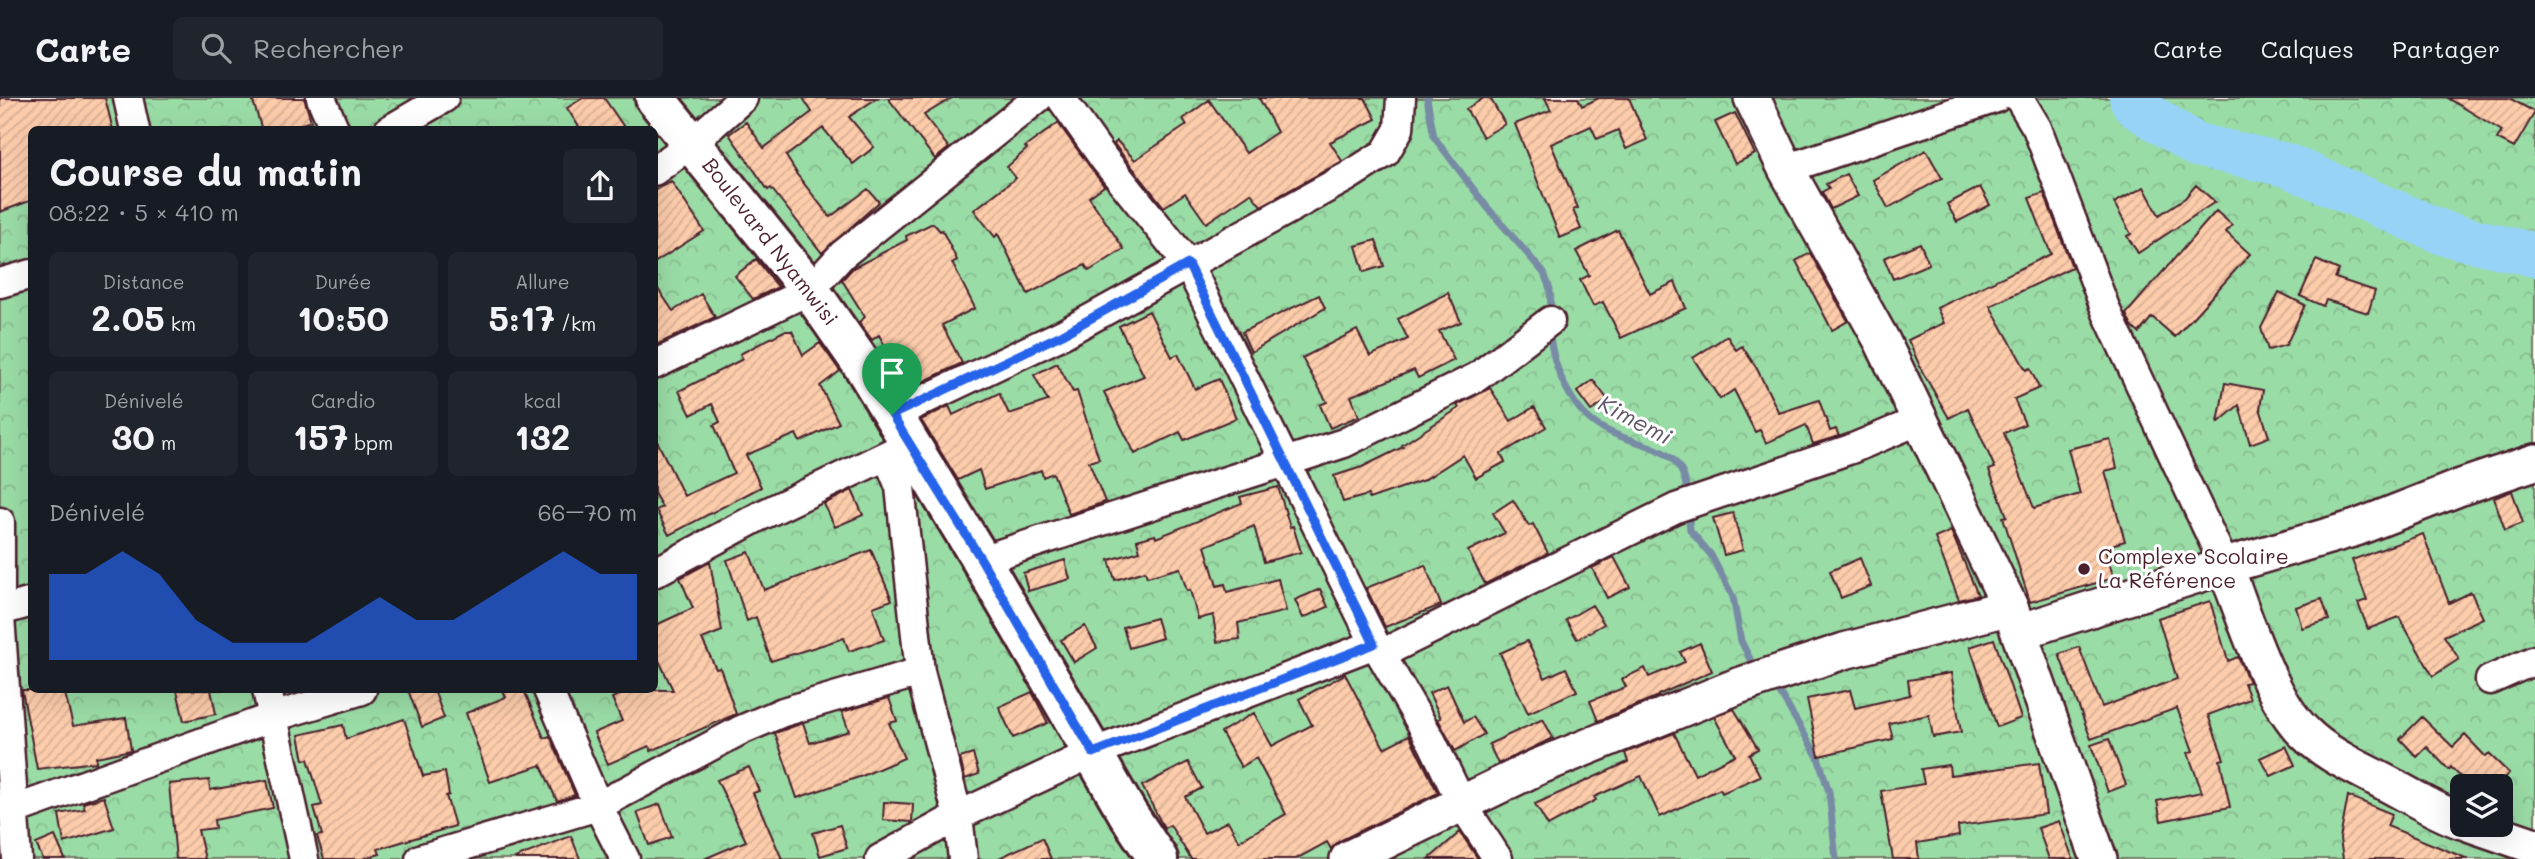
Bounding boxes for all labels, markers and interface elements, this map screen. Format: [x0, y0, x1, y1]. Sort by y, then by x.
search box [173, 17, 663, 80]
text: Carte [35, 27, 131, 70]
icon: search [197, 29, 235, 67]
text: Rechercher [253, 31, 404, 65]
text: Carte [2153, 33, 2223, 64]
text: Calques [2261, 33, 2354, 64]
text: Partager [2392, 33, 2500, 64]
text: Course du matin [49, 146, 362, 196]
button: share [563, 149, 637, 223]
street label: Boulevard Nyamwisi [697, 152, 845, 330]
text: 08:22 · 5 × 410 m [49, 197, 239, 227]
text: Distance [103, 269, 185, 294]
text: Durée [315, 269, 371, 294]
text: Allure [515, 269, 570, 294]
text: 2.05 [91, 294, 165, 340]
text: 10:50 [297, 294, 389, 340]
text: 5:17 [488, 294, 555, 340]
text: km [165, 311, 196, 336]
text: /km [555, 311, 596, 336]
pin [862, 343, 922, 415]
icon: arrive [873, 354, 911, 392]
water label: Kimemi [1594, 387, 1677, 451]
text: Dénivelé [104, 388, 183, 413]
text: Cardio [311, 388, 375, 413]
text: kcal [523, 388, 561, 413]
text: 30 [111, 413, 155, 459]
text: 157 [293, 413, 348, 459]
text: 132 [514, 413, 570, 459]
text: m [155, 430, 176, 455]
text: bpm [348, 430, 393, 455]
text: Dénivelé [49, 497, 145, 527]
text: 66–70 m [538, 497, 637, 527]
place label: Complexe Scolaire La Référence [2098, 542, 2289, 593]
marker: Complexe Scolaire La Référence [2076, 561, 2092, 577]
map controls [2450, 774, 2513, 837]
button: layers [2450, 774, 2513, 837]

